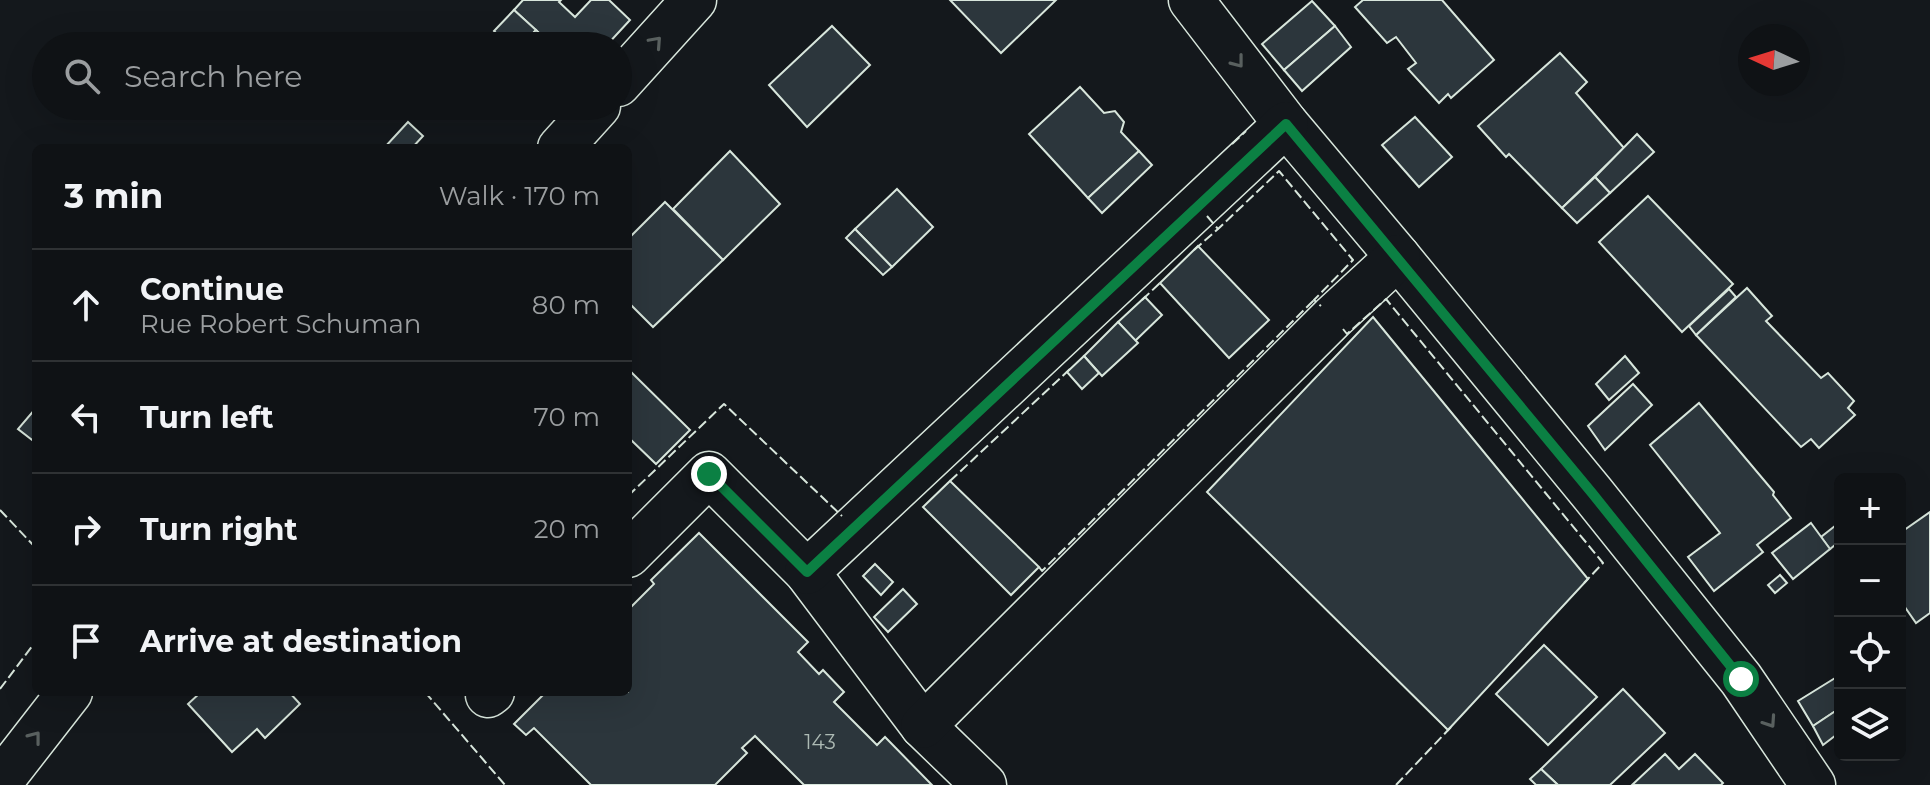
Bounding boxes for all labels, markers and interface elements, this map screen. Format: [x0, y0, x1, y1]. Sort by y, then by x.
north arrow [1738, 24, 1810, 96]
search box [32, 32, 632, 120]
one-way arrow [647, 37, 662, 51]
one-way arrow [1229, 53, 1243, 68]
icon: search [60, 54, 104, 98]
text: Search here [124, 58, 302, 95]
text: 3 min [64, 175, 163, 217]
text: Walk · 170 m [439, 180, 600, 212]
text: Continue [140, 271, 284, 308]
icon: ahead [64, 283, 108, 327]
text: 80 m [532, 289, 600, 321]
text: Rue Robert Schuman [140, 308, 421, 340]
icon: left [64, 395, 108, 439]
text: Turn left [140, 399, 273, 436]
text: 70 m [534, 401, 600, 433]
route end [691, 456, 727, 492]
map controls [1834, 473, 1906, 761]
button: + [1834, 473, 1906, 545]
icon: right [64, 507, 108, 551]
text: Turn right [140, 511, 297, 548]
text: 20 m [534, 513, 600, 545]
button: − [1834, 545, 1906, 617]
button: locate [1834, 617, 1906, 689]
icon: arrive [64, 619, 108, 663]
text: Arrive at destination [140, 623, 462, 660]
route start [1723, 661, 1759, 697]
button: layers [1834, 689, 1906, 761]
one-way arrow [1760, 713, 1775, 727]
house number: 143 [804, 730, 836, 754]
one-way arrow [25, 731, 39, 746]

